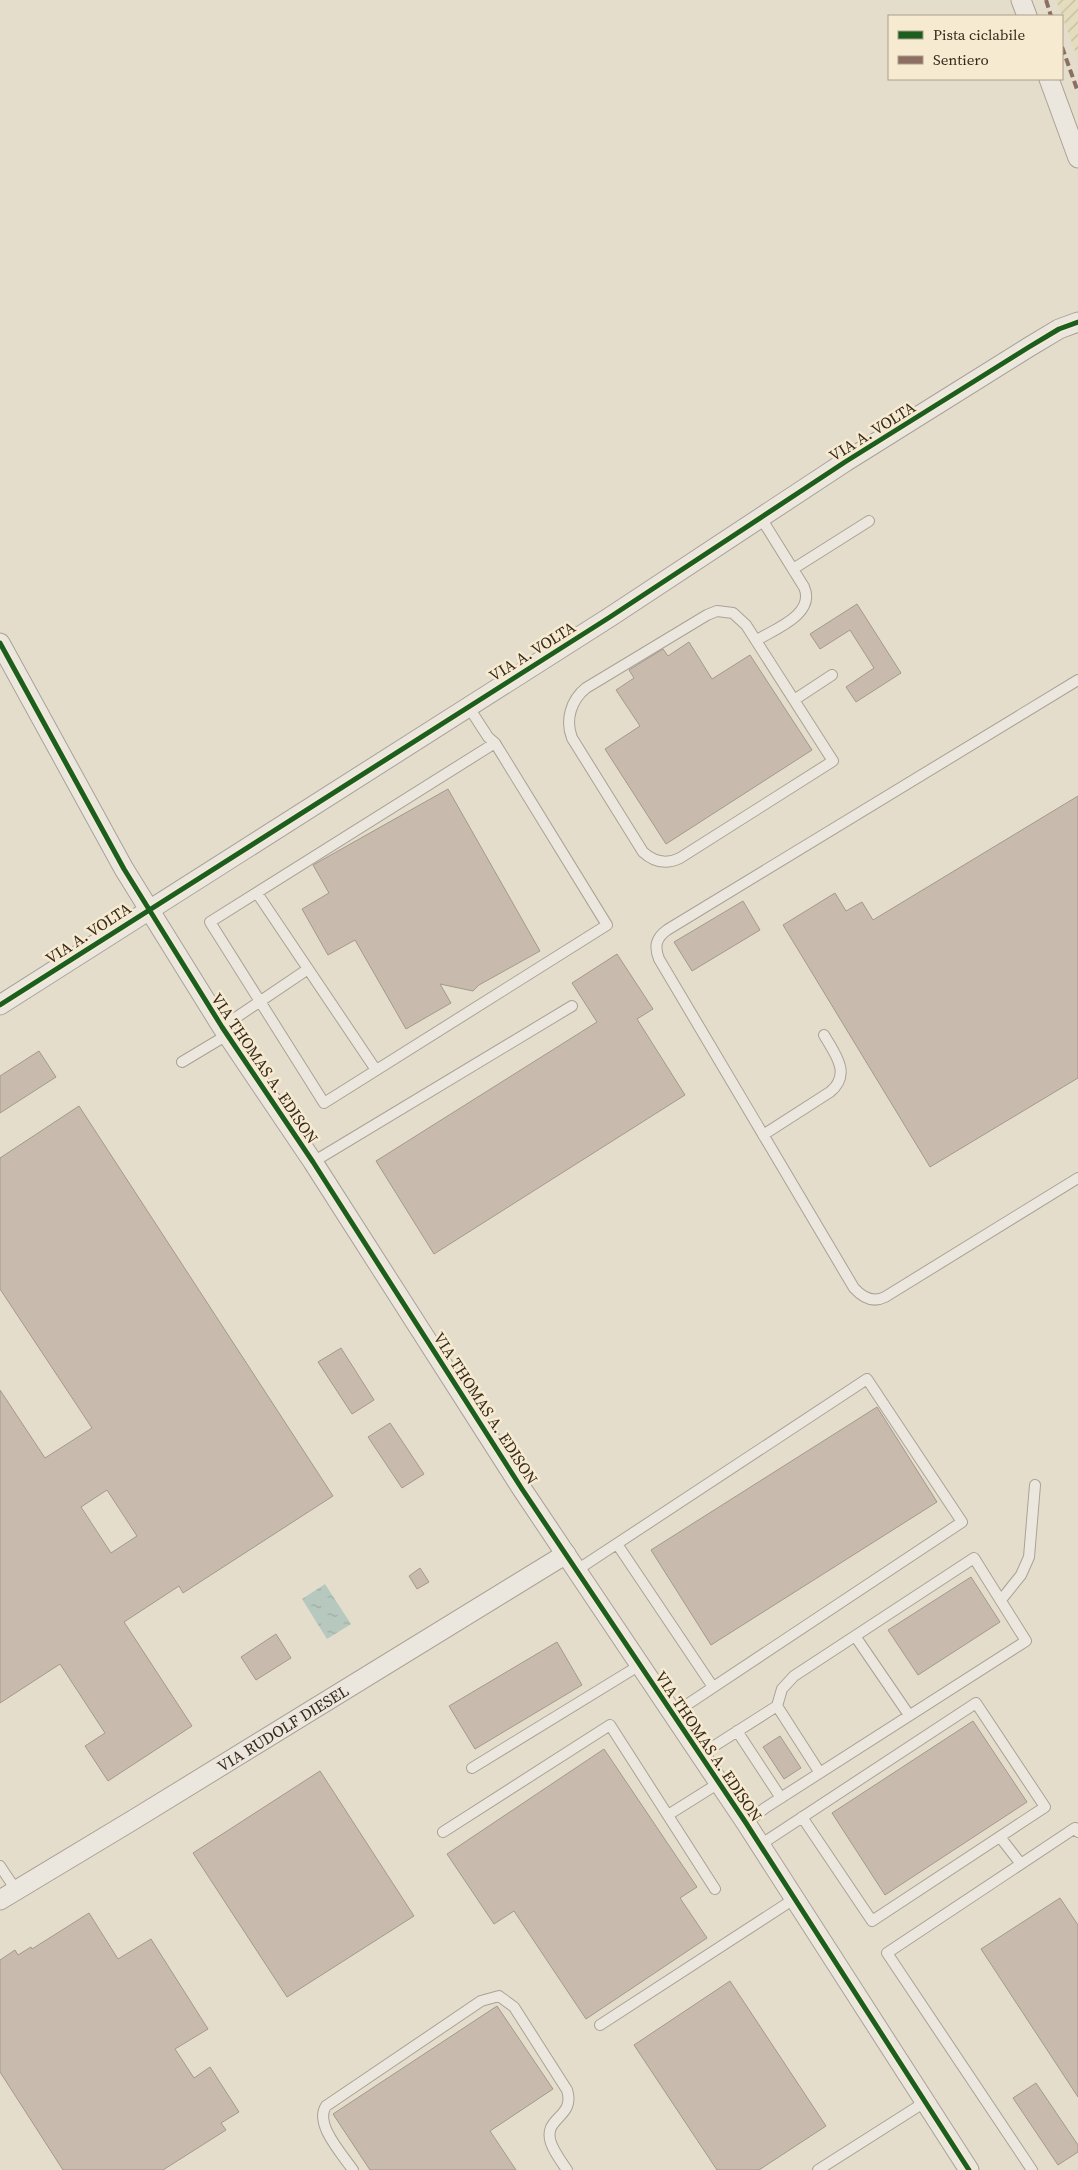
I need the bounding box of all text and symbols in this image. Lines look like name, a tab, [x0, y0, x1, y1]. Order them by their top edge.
legend	[888, 15, 1063, 80]
text: Pista ciclabile	[933, 24, 1025, 45]
text: Sentiero	[933, 49, 989, 70]
street label: VIA A. VOLTA	[825, 395, 920, 466]
street label: VIA A. VOLTA	[485, 615, 580, 686]
street label: VIA A. VOLTA	[41, 897, 135, 969]
street label: VIA THOMAS A. EDISON	[206, 988, 324, 1148]
street label: VIA THOMAS A. EDISON	[429, 1328, 544, 1488]
street label: VIA THOMAS A. EDISON	[650, 1666, 768, 1826]
street label: VIA RUDOLF DIESEL	[213, 1679, 353, 1777]

